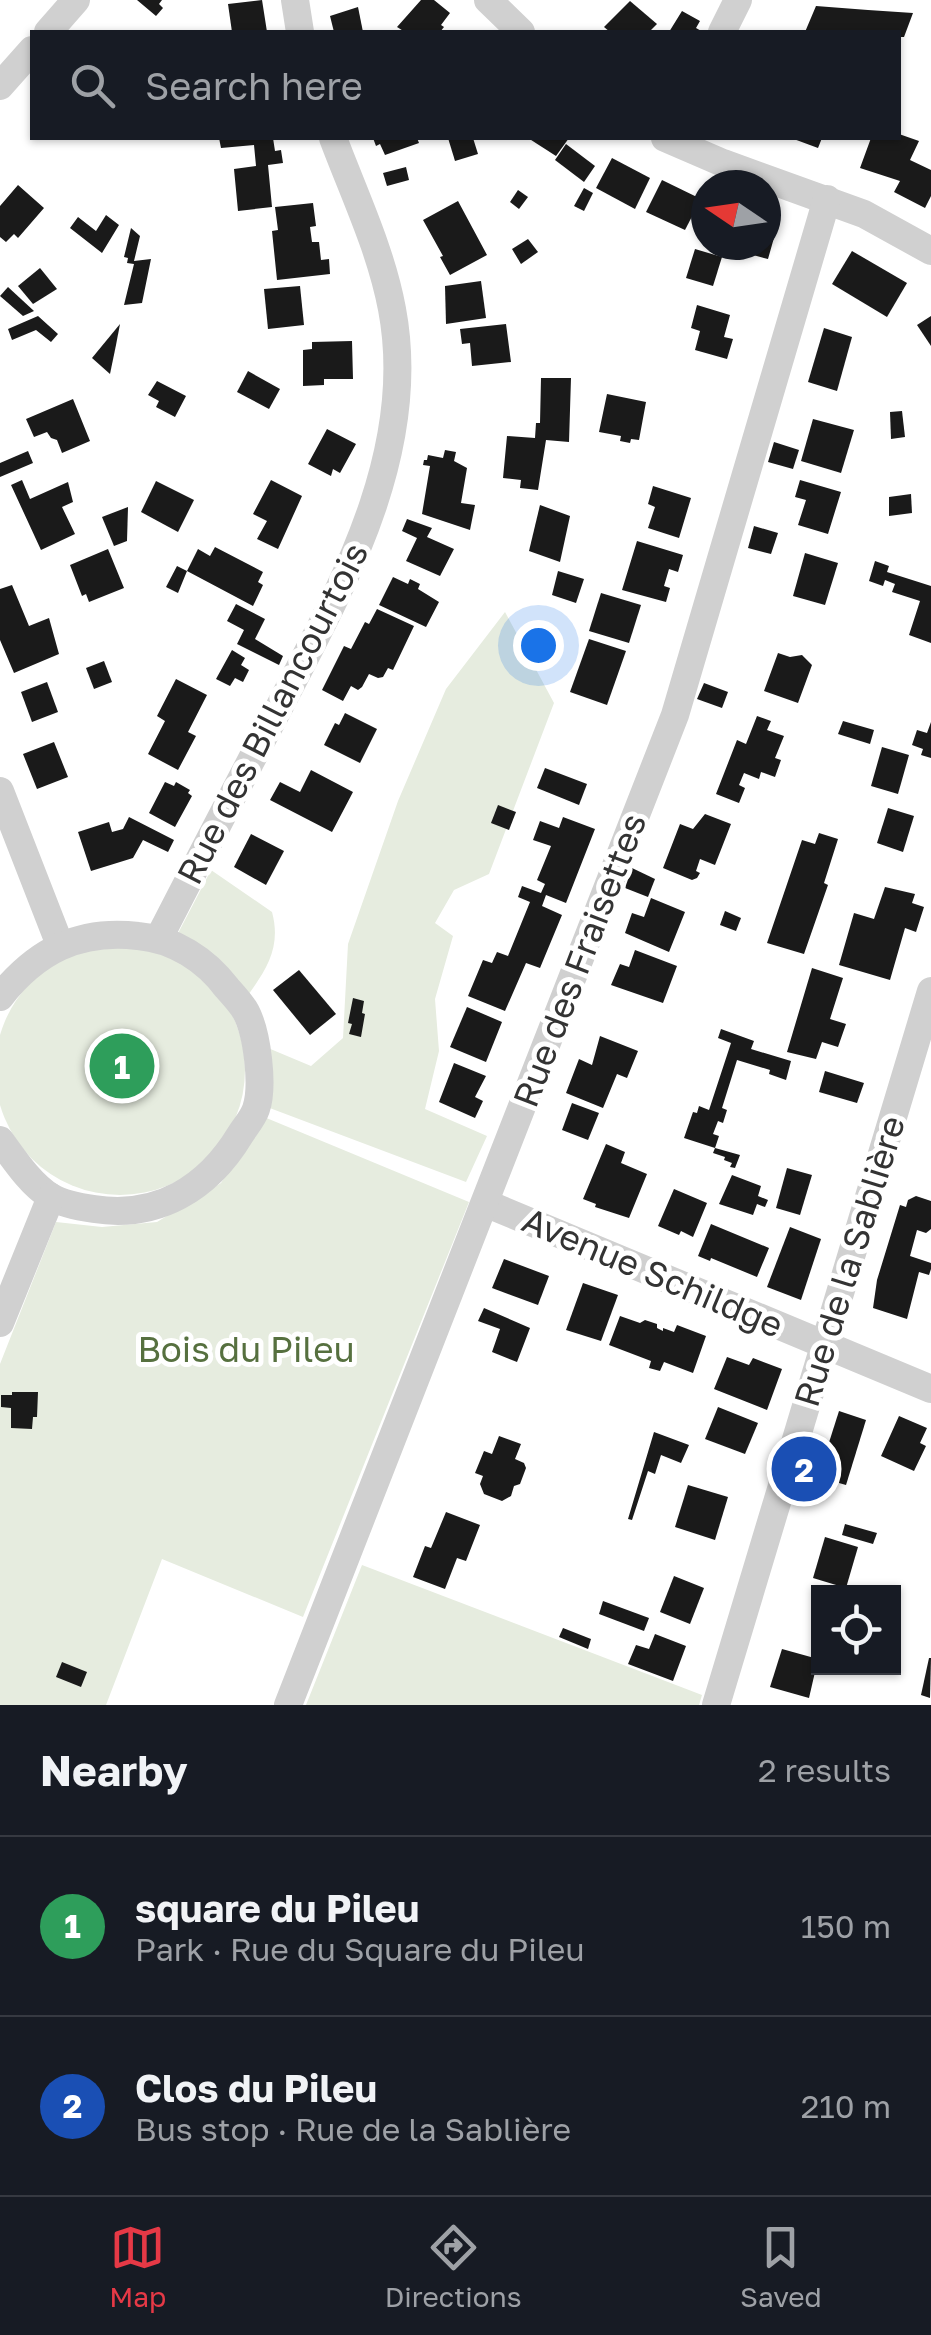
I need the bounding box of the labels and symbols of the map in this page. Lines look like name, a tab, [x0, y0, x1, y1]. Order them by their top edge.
north arrow	[691, 170, 781, 260]
street label: Rue des Billancourtois	[168, 535, 376, 891]
your location	[513, 620, 564, 671]
street label: Rue des Fraisettes	[504, 807, 654, 1113]
pin: 1	[90, 1028, 154, 1104]
street label: Rue de la Sablière	[785, 1111, 913, 1411]
street label: Avenue Schildge	[516, 1198, 790, 1346]
park label: Bois du Pileu	[137, 1328, 355, 1370]
pin: 2	[772, 1432, 836, 1506]

